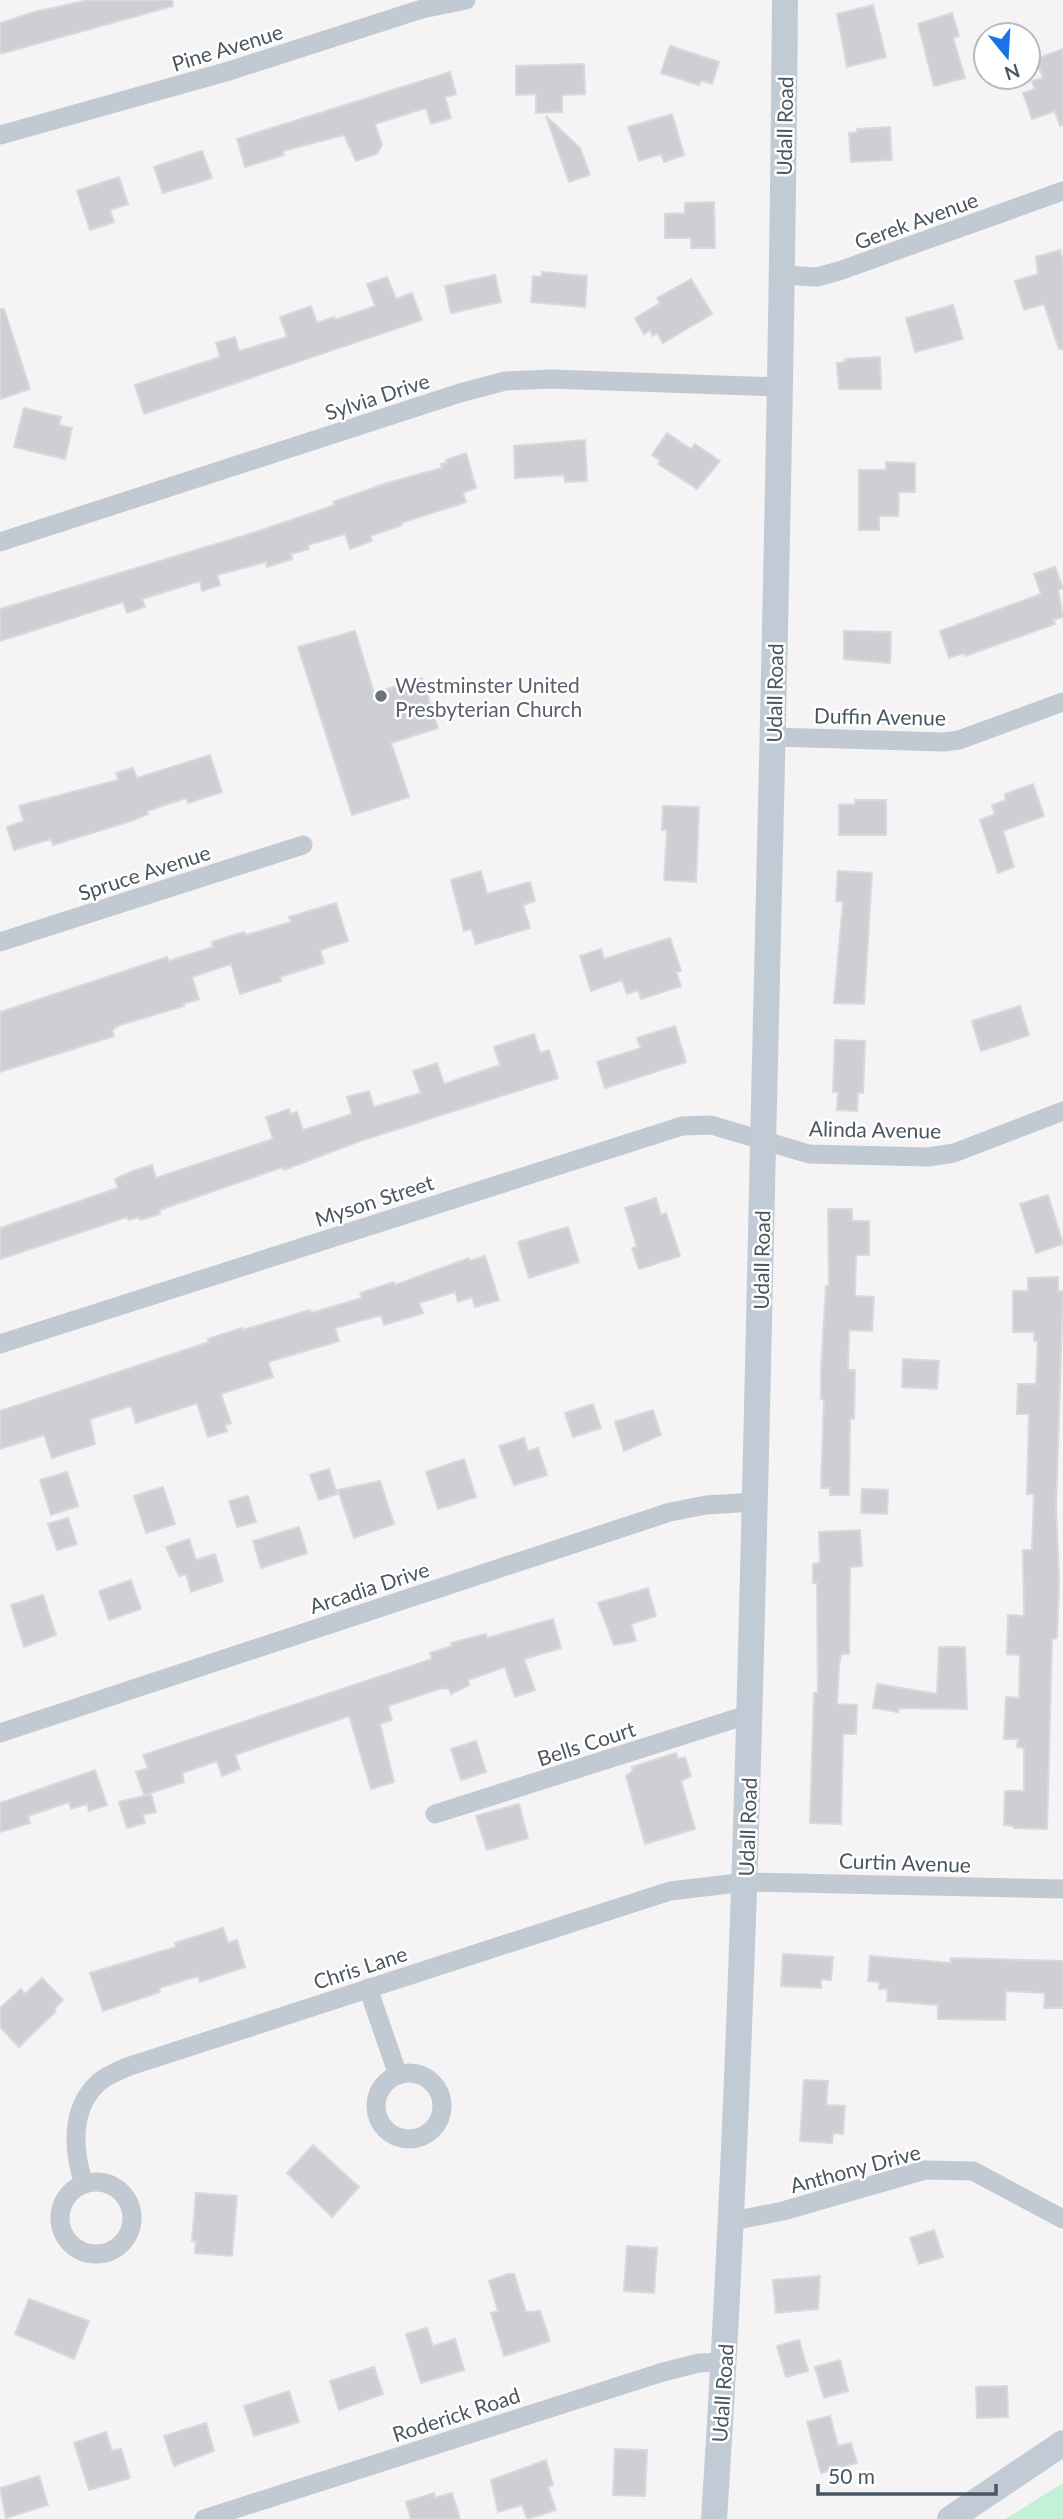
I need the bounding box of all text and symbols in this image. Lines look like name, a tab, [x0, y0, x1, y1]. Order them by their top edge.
street label: Pine Avenue	[169, 18, 285, 76]
north arrow	[972, 21, 1042, 91]
text: N	[1002, 59, 1023, 86]
street label: Udall Road	[771, 76, 797, 176]
street label: Gerek Avenue	[851, 186, 981, 254]
street label: Sylvia Drive	[322, 367, 432, 425]
street label: Udall Road	[761, 643, 787, 743]
place label: Westminster United Presbyterian Church	[395, 672, 582, 721]
marker: Westminster United Presbyterian Church	[373, 688, 389, 704]
street label: Duffin Avenue	[814, 702, 946, 730]
street label: Spruce Avenue	[75, 839, 213, 905]
street label: Alinda Avenue	[809, 1115, 941, 1143]
street label: Myson Street	[312, 1169, 437, 1231]
street label: Udall Road	[748, 1210, 774, 1310]
street label: Arcadia Drive	[306, 1556, 432, 1618]
street label: Bells Court	[534, 1715, 639, 1771]
street label: Udall Road	[733, 1777, 761, 1877]
street label: Curtin Avenue	[839, 1847, 971, 1877]
street label: Chris Lane	[310, 1940, 410, 1994]
street label: Anthony Drive	[787, 2139, 923, 2197]
street label: Udall Road	[706, 2343, 738, 2443]
street label: Roderick Road	[389, 2382, 523, 2446]
scale bar	[818, 2452, 996, 2496]
text: 50 m	[828, 2463, 875, 2488]

